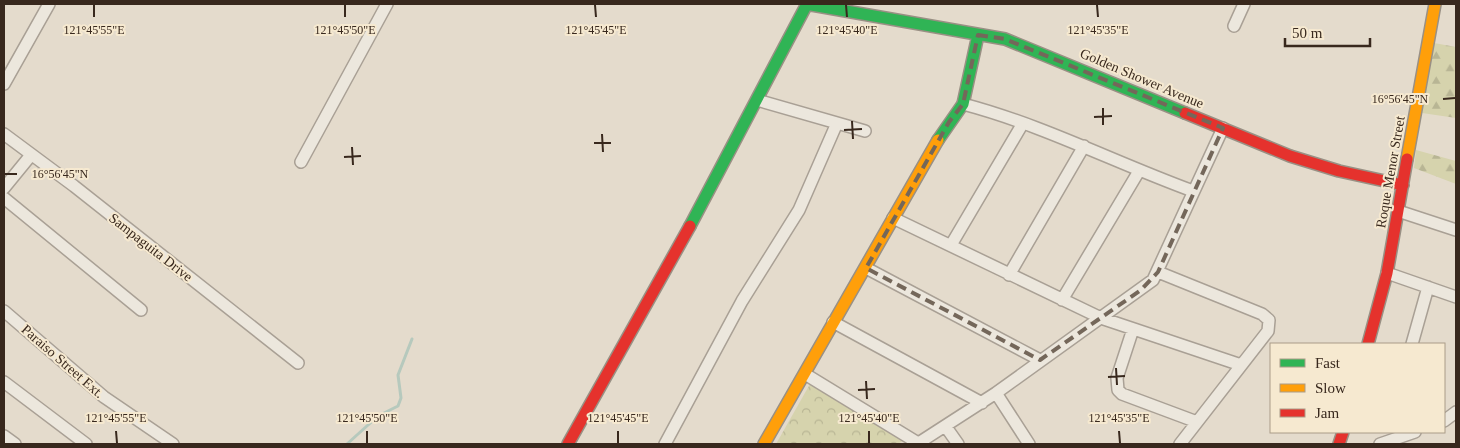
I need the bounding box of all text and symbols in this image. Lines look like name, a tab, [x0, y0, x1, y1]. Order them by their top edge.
scale bar	[1285, 15, 1370, 47]
text: 121°45'55"E	[63, 23, 125, 37]
text: 121°45'50"E	[314, 23, 376, 37]
text: 121°45'45"E	[565, 23, 627, 37]
text: 121°45'40"E	[816, 23, 878, 37]
text: 121°45'35"E	[1067, 23, 1129, 37]
text: 50 m	[1292, 25, 1323, 41]
street label: Golden Shower Avenue	[1078, 46, 1206, 111]
text: 16°56'45"N	[1372, 92, 1429, 106]
street label: Roque Menor Street	[1373, 115, 1408, 229]
text: 16°56'45"N	[32, 167, 89, 181]
street label: Sampaguita Drive	[106, 210, 195, 285]
street label: Paraiso Street Ext.	[19, 322, 107, 401]
legend	[1270, 343, 1445, 433]
text: Fast	[1315, 355, 1341, 371]
text: Slow	[1315, 380, 1346, 396]
text: Jam	[1315, 405, 1339, 421]
text: 121°45'55"E	[85, 411, 147, 425]
text: 121°45'50"E	[336, 411, 398, 425]
text: 121°45'45"E	[587, 411, 649, 425]
text: 121°45'40"E	[838, 411, 900, 425]
text: 121°45'35"E	[1088, 411, 1150, 425]

